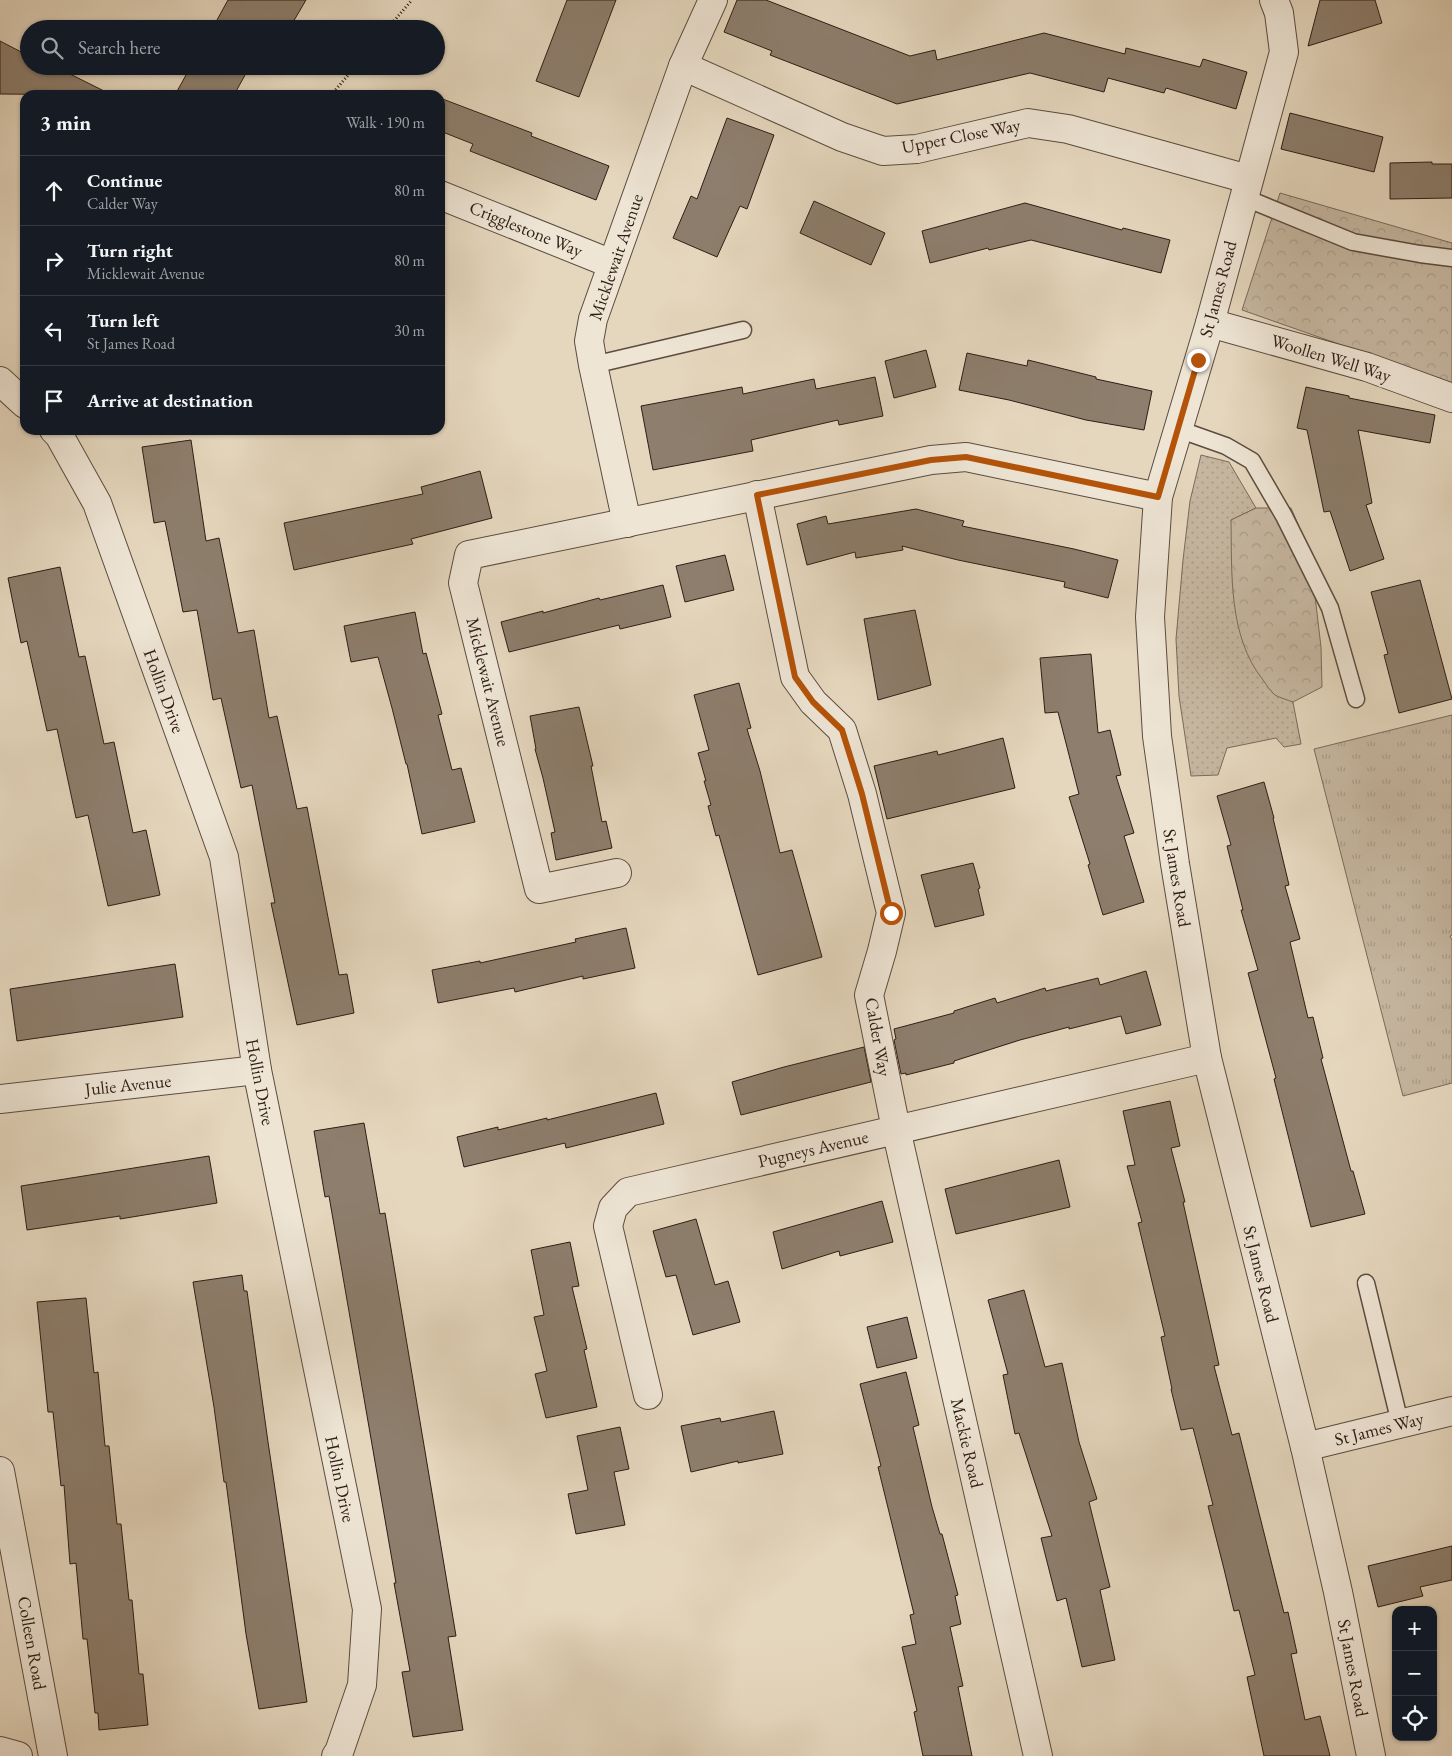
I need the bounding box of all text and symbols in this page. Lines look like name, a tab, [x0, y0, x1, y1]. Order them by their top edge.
search box	[20, 20, 445, 75]
icon: search	[38, 34, 66, 62]
text: Search here	[78, 35, 160, 60]
text: 3 min	[40, 109, 91, 136]
text: Walk · 190 m	[346, 112, 425, 133]
street label: Upper Close Way	[900, 113, 1022, 158]
text: Continue	[87, 168, 162, 193]
icon: ahead	[40, 177, 68, 205]
text: 80 m	[394, 180, 425, 201]
street label: Micklewait Avenue	[583, 191, 648, 323]
text: Calder Way	[87, 193, 158, 214]
street label: Crigglestone Way	[466, 195, 586, 262]
street label: St James Road	[1194, 237, 1242, 340]
text: Turn right	[87, 238, 173, 263]
icon: right	[40, 247, 68, 275]
text: 80 m	[394, 250, 425, 271]
text: Micklewait Avenue	[87, 263, 205, 284]
text: Turn left	[87, 308, 159, 333]
icon: left	[40, 317, 68, 345]
text: 30 m	[394, 320, 425, 341]
street label: Woollen Well Way	[1268, 328, 1394, 387]
text: St James Road	[87, 333, 175, 354]
route end	[1187, 349, 1210, 372]
icon: arrive	[40, 387, 68, 415]
text: Arrive at destination	[87, 388, 253, 413]
street label: Micklewait Avenue	[461, 615, 516, 749]
street label: Hollin Drive	[139, 646, 190, 736]
street label: St James Road	[1158, 827, 1197, 930]
route start	[880, 902, 903, 925]
street label: Calder Way	[860, 996, 897, 1078]
street label: Hollin Drive	[241, 1037, 280, 1127]
street label: Julie Avenue	[82, 1069, 172, 1101]
street label: Pugneys Avenue	[755, 1125, 870, 1172]
street label: St James Road	[1238, 1223, 1285, 1326]
street label: Mackie Road	[946, 1396, 989, 1491]
street label: St James Way	[1332, 1406, 1426, 1451]
street label: Hollin Drive	[320, 1434, 361, 1524]
street label: Colleen Road	[13, 1594, 52, 1692]
map controls	[1392, 1606, 1437, 1741]
button: +	[1392, 1606, 1437, 1651]
street label: St James Road	[1333, 1617, 1374, 1720]
button: −	[1392, 1651, 1437, 1696]
button: locate	[1392, 1696, 1437, 1741]

